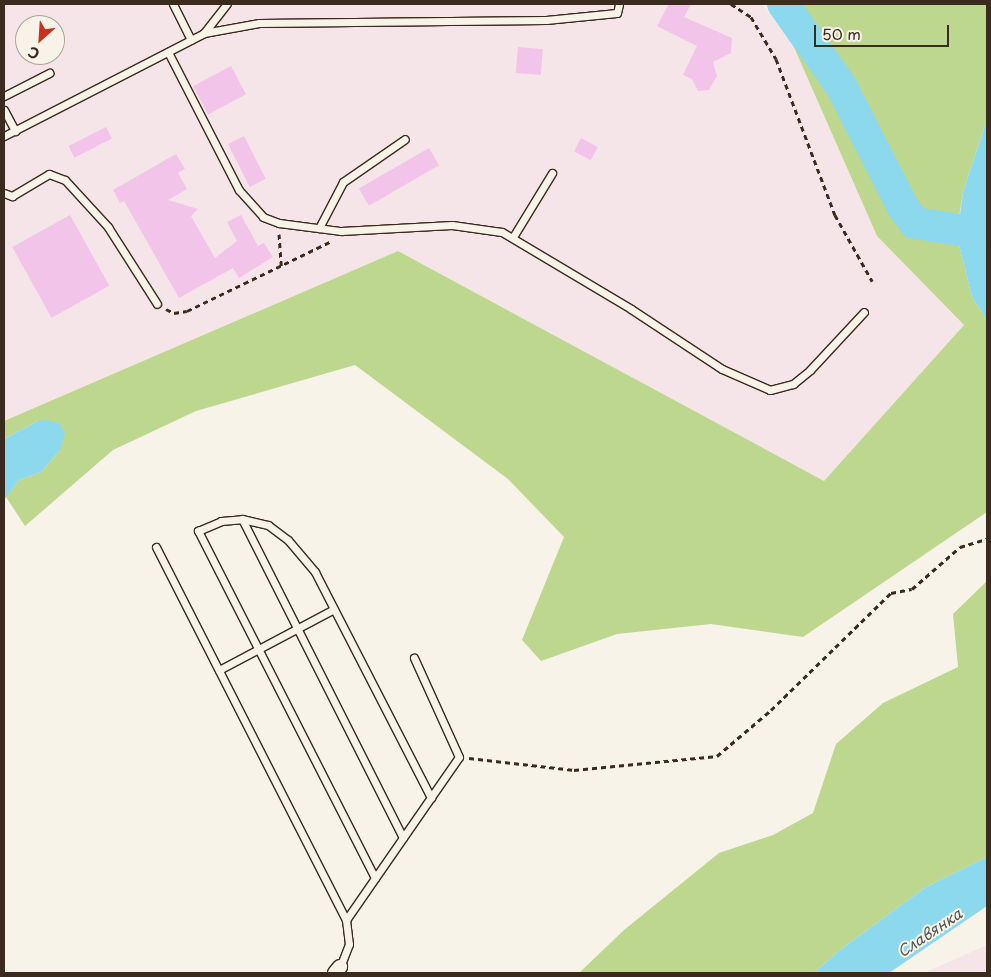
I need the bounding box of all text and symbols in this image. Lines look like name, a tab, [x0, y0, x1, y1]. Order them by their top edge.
north arrow	[15, 15, 65, 65]
scale bar	[816, 15, 951, 47]
text: 50 m	[822, 22, 861, 45]
text: С	[24, 41, 43, 65]
water label: Славянка	[893, 904, 965, 960]

